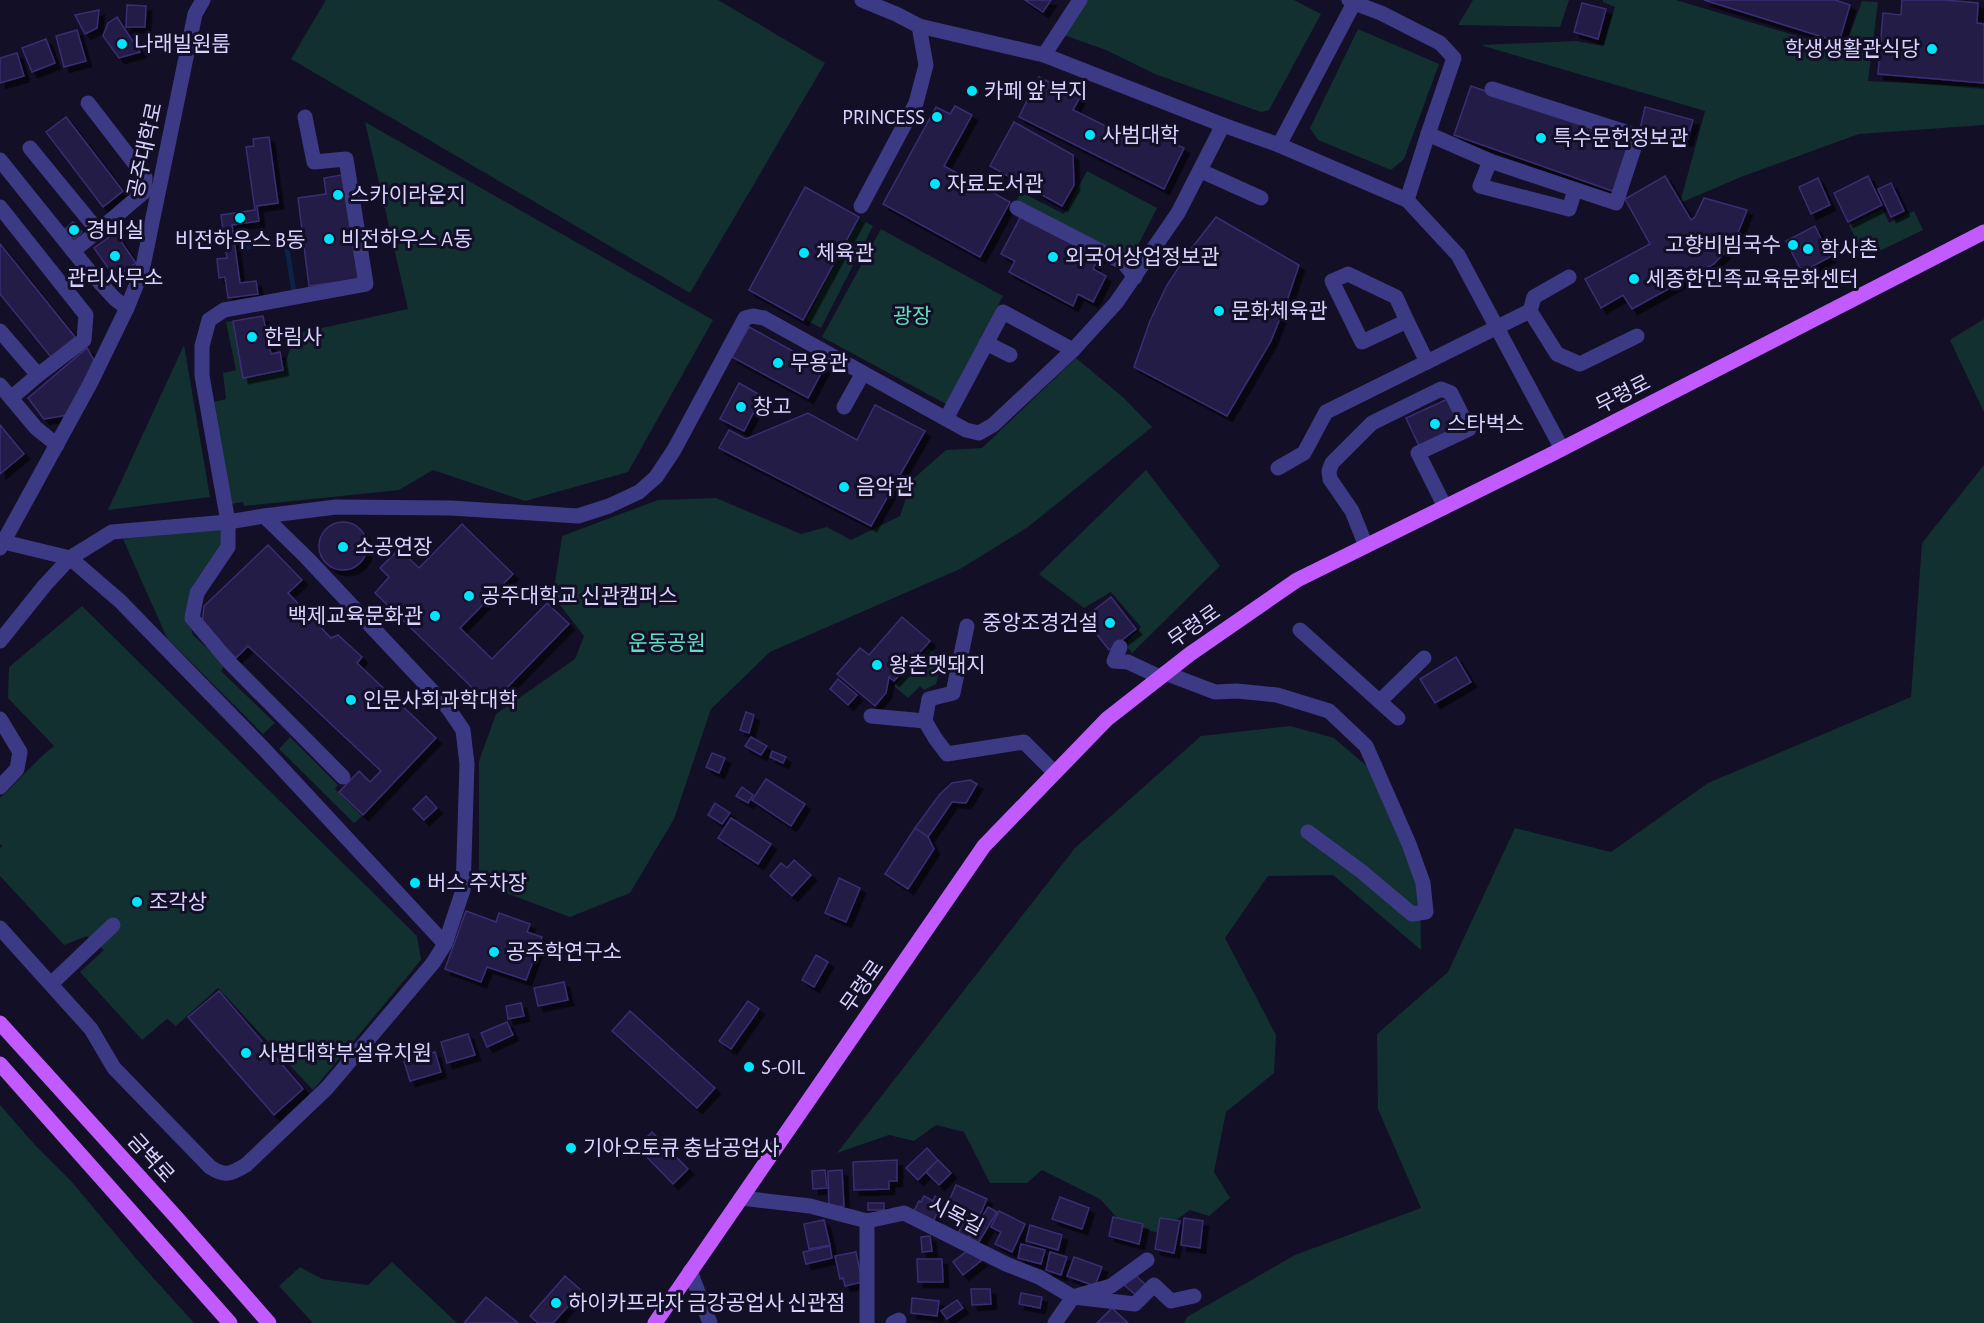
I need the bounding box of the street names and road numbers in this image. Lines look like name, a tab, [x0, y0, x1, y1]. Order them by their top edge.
street label: 공주대학로	[124, 100, 166, 200]
street label: 무령로	[1592, 371, 1654, 417]
street label: 무령로	[1164, 600, 1224, 652]
street label: 무령로	[836, 956, 888, 1016]
street label: 금벽로	[123, 1129, 179, 1187]
street label: 시목길	[925, 1193, 987, 1239]

